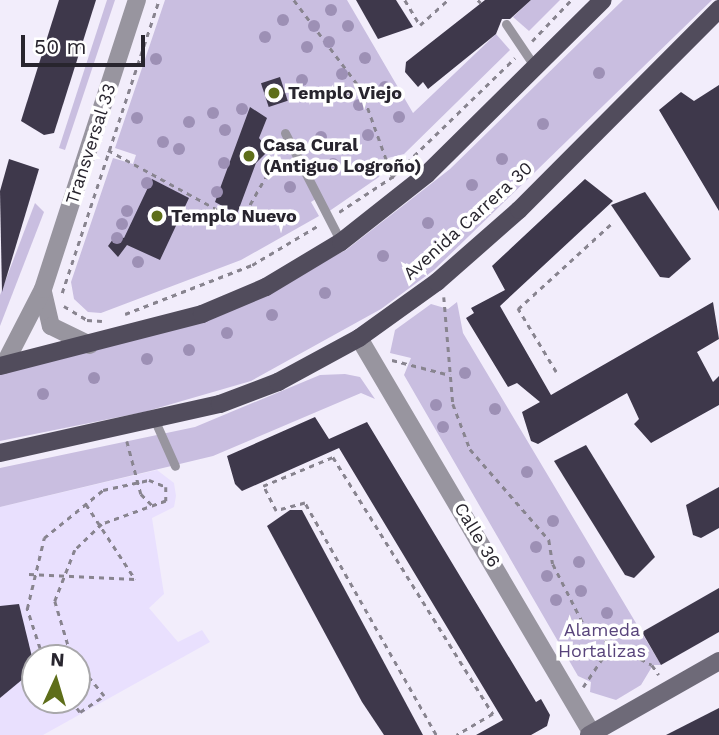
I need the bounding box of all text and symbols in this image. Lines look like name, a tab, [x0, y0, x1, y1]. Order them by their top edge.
scale bar	[24, 21, 149, 65]
text: 50 m	[34, 34, 86, 59]
street label: Transversal 33	[61, 81, 121, 207]
place label: Templo Viejo	[288, 82, 402, 104]
marker: Templo Viejo	[266, 85, 282, 101]
place label: Casa Cural (Antiguo Logroño)	[263, 135, 421, 178]
marker: Casa Cural (Antiguo Logroño)	[241, 148, 257, 164]
street label: Avenida Carrera 30	[399, 157, 537, 285]
place label: Templo Nuevo	[171, 205, 297, 227]
marker: Templo Nuevo	[149, 208, 165, 224]
street label: Calle 36	[449, 499, 505, 571]
park label: Alameda Hortalizas	[558, 620, 646, 662]
north arrow	[21, 644, 91, 714]
text: N	[50, 648, 65, 672]

